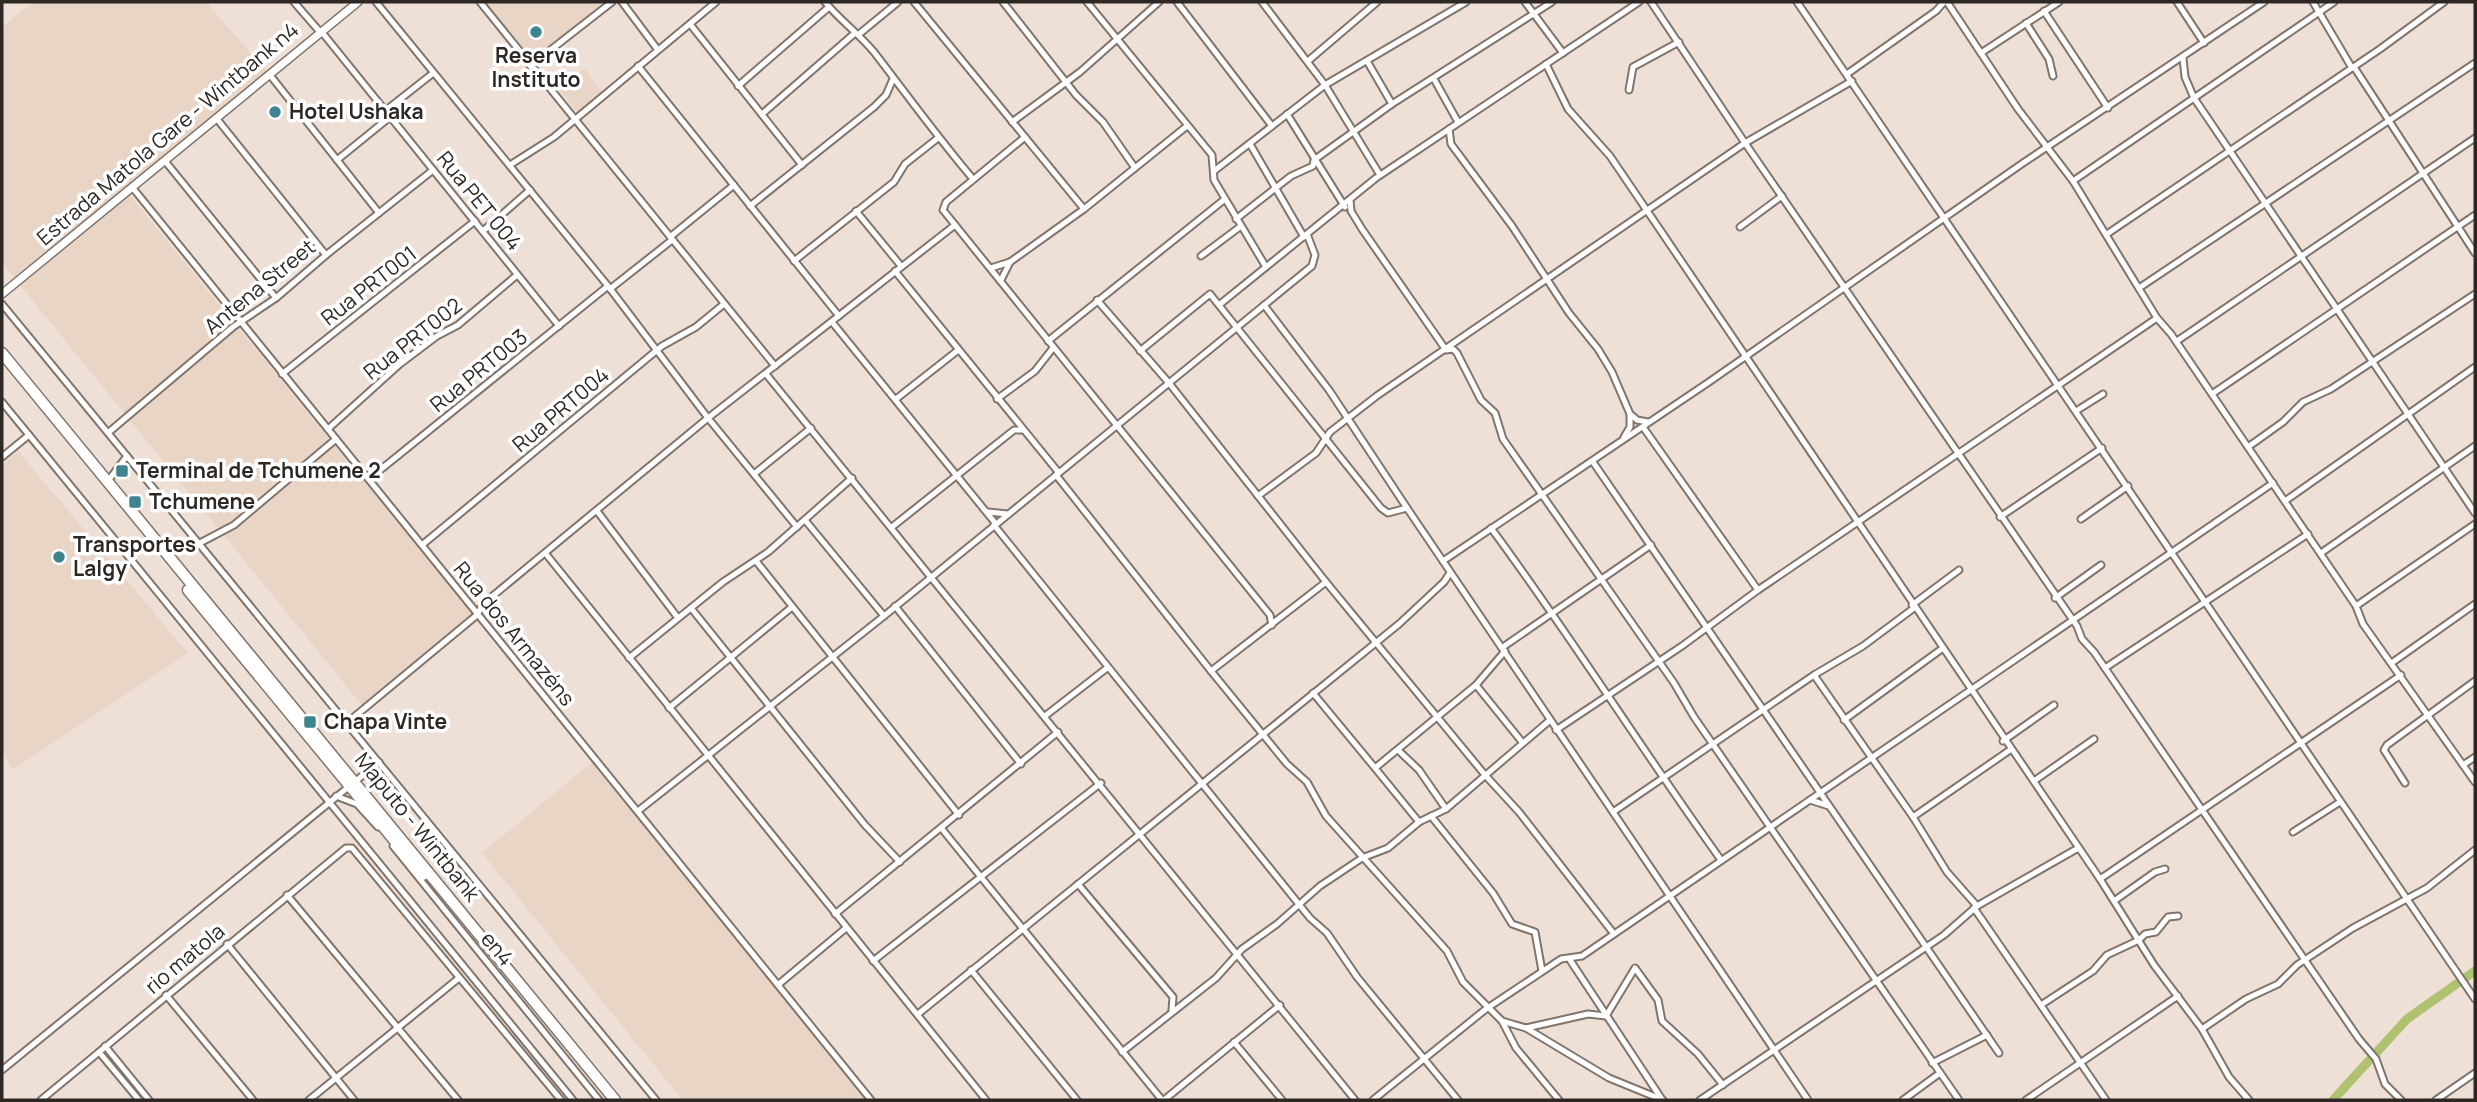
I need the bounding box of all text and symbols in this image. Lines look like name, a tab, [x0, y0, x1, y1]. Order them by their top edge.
street label: Estrada Matola Gare - Wintbank n4	[31, 15, 304, 251]
marker: Reserva Instituto	[528, 24, 544, 40]
place label: Reserva Instituto	[491, 41, 581, 93]
place label: Hotel Ushaka	[289, 97, 424, 125]
marker: Hotel Ushaka	[267, 104, 283, 120]
street label: Rua PET 004	[431, 145, 529, 256]
street label: Antena Street	[198, 233, 321, 340]
street label: Rua PRT001	[315, 239, 422, 331]
street label: Rua PRT002	[357, 291, 467, 385]
street label: Rua PRT003	[424, 322, 533, 418]
street label: Rua PRT004	[506, 361, 615, 458]
place label: Terminal de Tchumene 2	[136, 456, 381, 484]
marker: Terminal de Tchumene 2	[114, 463, 130, 479]
place label: Tchumene	[149, 487, 255, 515]
marker: Tchumene	[127, 494, 143, 510]
place label: Transportes Lalgy	[73, 530, 196, 582]
marker: Transportes Lalgy	[51, 549, 67, 565]
street label: Rua dos Armazéns	[448, 555, 582, 711]
place label: Chapa Vinte	[324, 707, 447, 735]
marker: Chapa Vinte	[302, 714, 318, 730]
street label: Maputo - Wintbank	[349, 746, 487, 907]
street label: rio matola	[139, 917, 230, 1000]
street label: en4	[475, 925, 520, 971]

